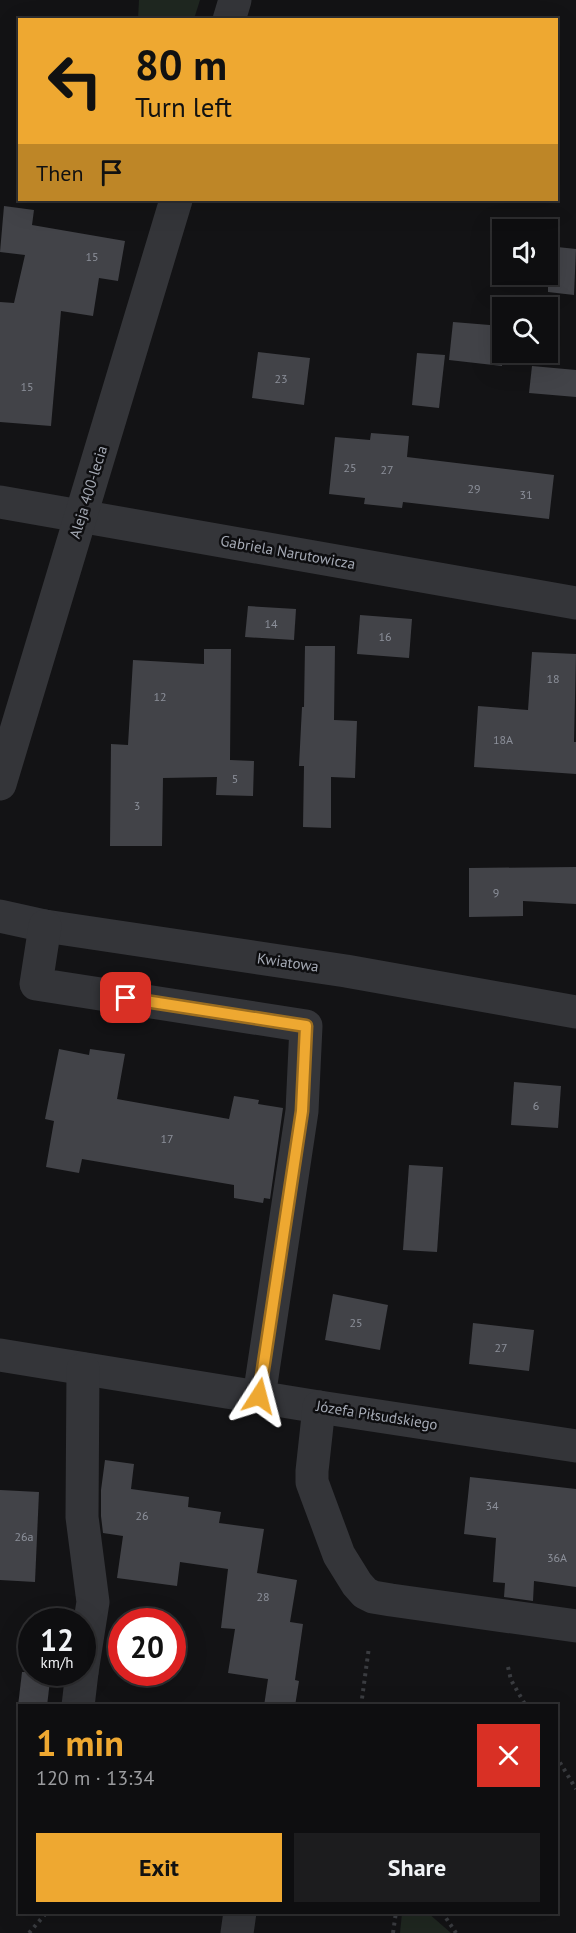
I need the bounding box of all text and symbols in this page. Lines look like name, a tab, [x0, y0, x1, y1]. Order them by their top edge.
text: 80 m	[135, 37, 227, 92]
icon: left	[36, 42, 114, 120]
text: Turn left	[135, 90, 232, 124]
icon: arrive	[95, 156, 128, 189]
text: Then	[36, 159, 83, 187]
map controls	[492, 219, 558, 363]
button: sound	[492, 219, 558, 285]
house number: 15	[85, 249, 99, 264]
button: search	[492, 297, 558, 363]
house number: 23	[274, 371, 288, 386]
house number: 15	[20, 379, 34, 394]
street label: Aleja 400-lecia	[65, 443, 111, 541]
house number: 25	[343, 460, 357, 475]
house number: 27	[380, 462, 394, 477]
house number: 29	[467, 481, 481, 496]
house number: 31	[519, 487, 533, 502]
street label: Gabriela Narutowicza	[219, 531, 357, 573]
house number: 14	[264, 616, 278, 631]
house number: 16	[378, 629, 392, 644]
house number: 18	[546, 671, 560, 686]
house number: 12	[153, 689, 167, 704]
house number: 18A	[493, 732, 513, 747]
house number: 5	[232, 771, 238, 786]
house number: 3	[134, 798, 140, 813]
house number: 9	[493, 885, 499, 900]
street label: Kwiatowa	[256, 948, 320, 976]
pin	[100, 972, 151, 1023]
icon: arrive	[109, 981, 142, 1014]
house number: 6	[533, 1098, 539, 1113]
house number: 17	[160, 1131, 174, 1146]
house number: 25	[349, 1315, 363, 1330]
house number: 27	[494, 1340, 508, 1355]
position arrow	[227, 1364, 291, 1428]
street label: Józefa Piłsudskiego	[314, 1396, 439, 1434]
house number: 34	[485, 1498, 499, 1513]
house number: 26	[135, 1508, 149, 1523]
house number: 26a	[14, 1529, 34, 1544]
house number: 36A	[547, 1550, 567, 1565]
house number: 28	[256, 1589, 270, 1604]
speed limit sign: 20	[108, 1608, 186, 1686]
text: 12	[40, 1620, 74, 1659]
text: km/h	[41, 1653, 73, 1672]
text: 1 min	[36, 1719, 124, 1766]
button: close	[477, 1724, 540, 1787]
text: 120 m · 13:34	[36, 1765, 154, 1791]
button: Exit	[36, 1833, 282, 1902]
button: Share	[294, 1833, 540, 1902]

